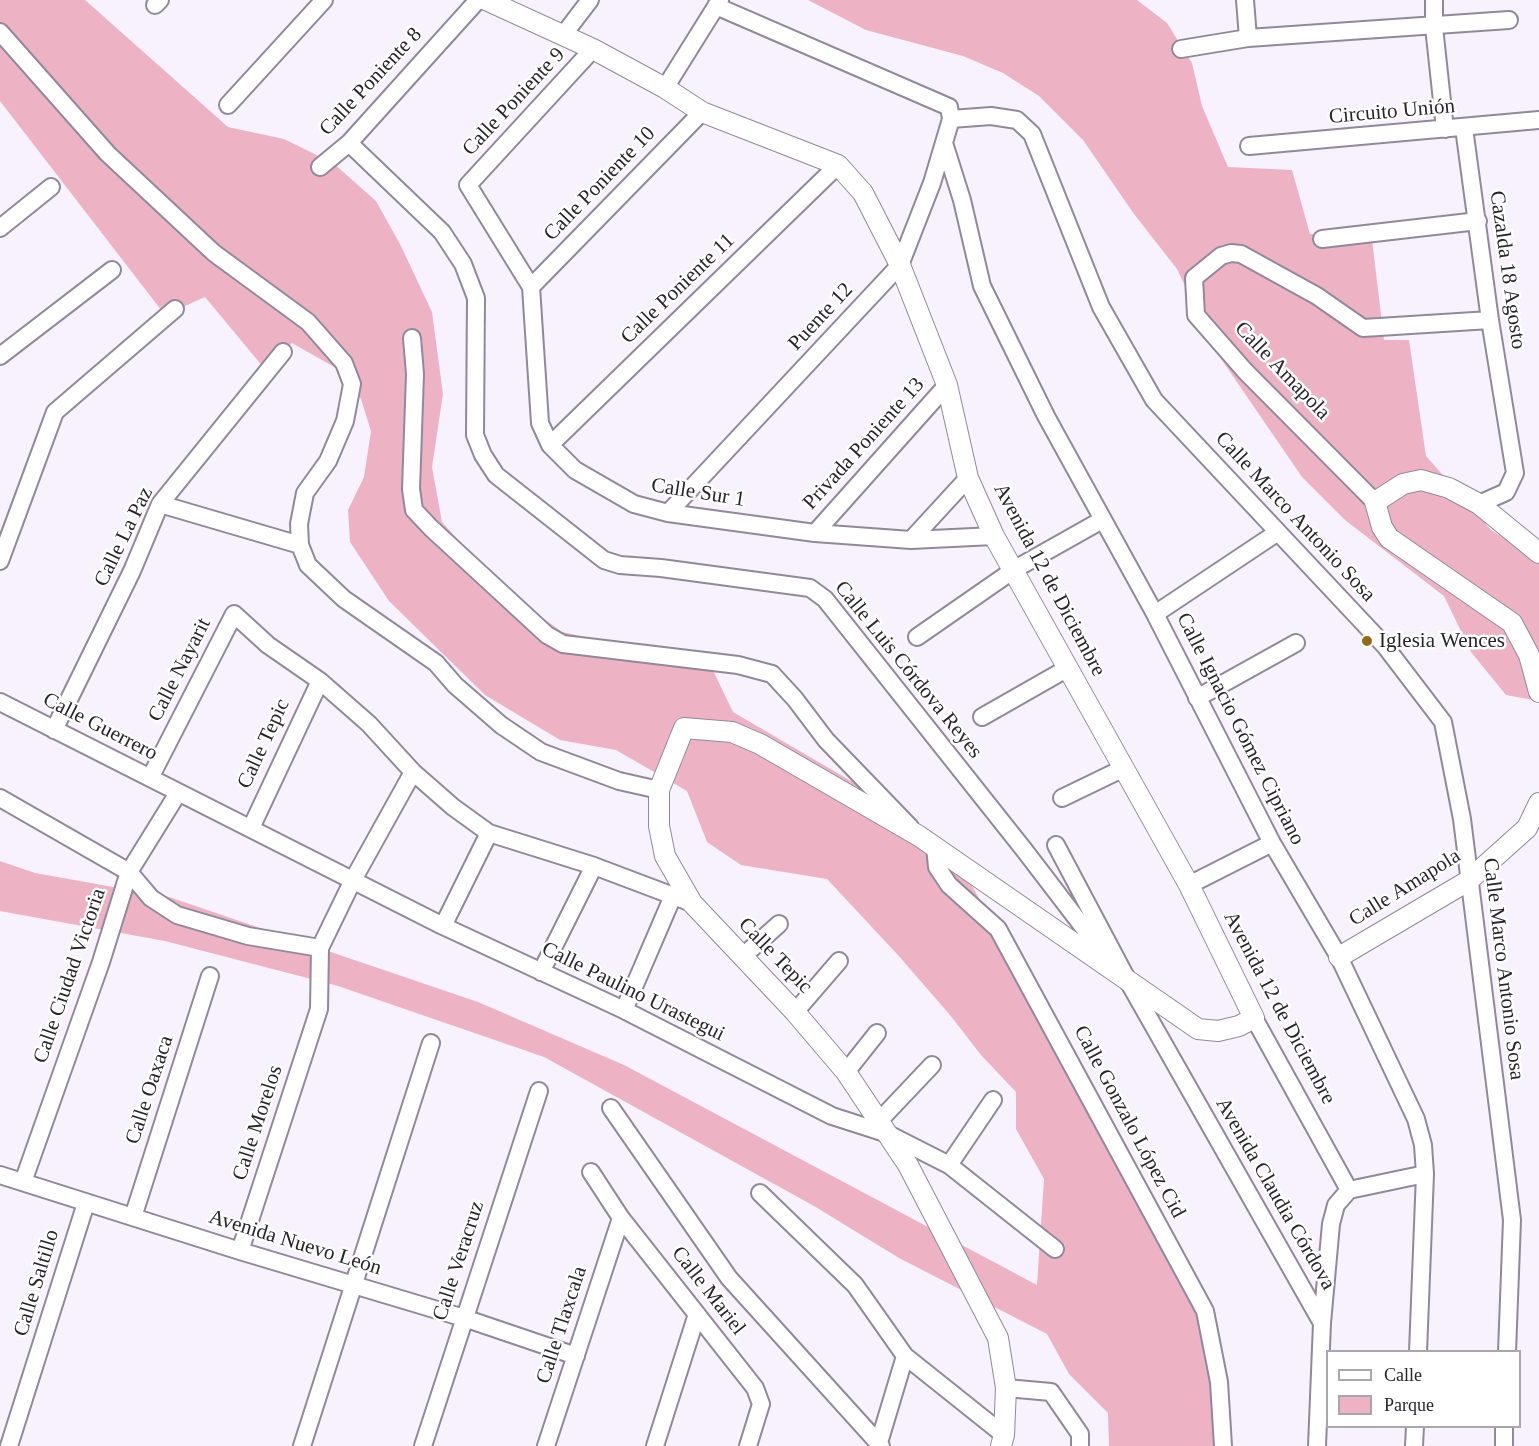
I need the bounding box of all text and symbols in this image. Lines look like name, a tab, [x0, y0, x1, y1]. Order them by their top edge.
street label: Calle Poniente 8	[314, 23, 428, 141]
street label: Calle Poniente 9	[457, 43, 571, 161]
street label: Circuito Unión	[1328, 94, 1456, 130]
street label: Calle Poniente 10	[539, 122, 661, 246]
street label: Cazalda 18 Agosto	[1483, 189, 1531, 351]
street label: Calle Poniente 11	[616, 228, 740, 350]
street label: Puente 12	[783, 278, 859, 356]
street label: Calle Amapola	[1229, 317, 1335, 425]
street label: Privada Poniente 13	[798, 373, 930, 515]
street label: Calle Marco Antonio Sosa	[1210, 427, 1380, 607]
street label: Calle Sur 1	[649, 473, 747, 513]
street label: Avenida 12 de Diciembre	[987, 479, 1111, 681]
street label: Calle La Paz	[89, 483, 159, 591]
street label: Calle Luis Córdova Reyes	[829, 576, 987, 764]
street label: Calle Ignacio Gómez Cipriano	[1170, 609, 1310, 849]
street label: Calle Nayarit	[143, 614, 217, 726]
place label: Iglesia Wences	[1379, 628, 1505, 654]
marker: Iglesia Wences	[1360, 634, 1374, 648]
street label: Calle Guerrero	[38, 687, 162, 767]
street label: Calle Tepic	[232, 695, 296, 793]
street label: Calle Amapola	[1345, 844, 1465, 932]
street label: Calle Marco Antonio Sosa	[1477, 857, 1529, 1081]
street label: Calle Ciudad Victoria	[28, 885, 112, 1067]
street label: Avenida 12 de Diciembre	[1217, 907, 1341, 1109]
street label: Calle Tepic	[733, 913, 817, 999]
street label: Calle Paulino Urastegui	[537, 937, 729, 1047]
street label: Calle Gonzalo López Cid	[1068, 1022, 1190, 1222]
street label: Calle Oaxaca	[121, 1033, 179, 1147]
street label: Calle Morelos	[228, 1062, 288, 1184]
street label: Avenida Claudia Córdova	[1210, 1093, 1340, 1295]
street label: Calle Veracruz	[428, 1198, 490, 1324]
street label: Avenida Nuevo León	[206, 1205, 384, 1281]
street label: Calle Saltillo	[9, 1227, 65, 1339]
street label: Calle Mariel	[666, 1242, 750, 1340]
street label: Calle Tlaxcala	[531, 1263, 593, 1387]
legend	[1326, 1350, 1521, 1428]
text: Calle	[1384, 1365, 1422, 1385]
text: Parque	[1384, 1395, 1434, 1415]

